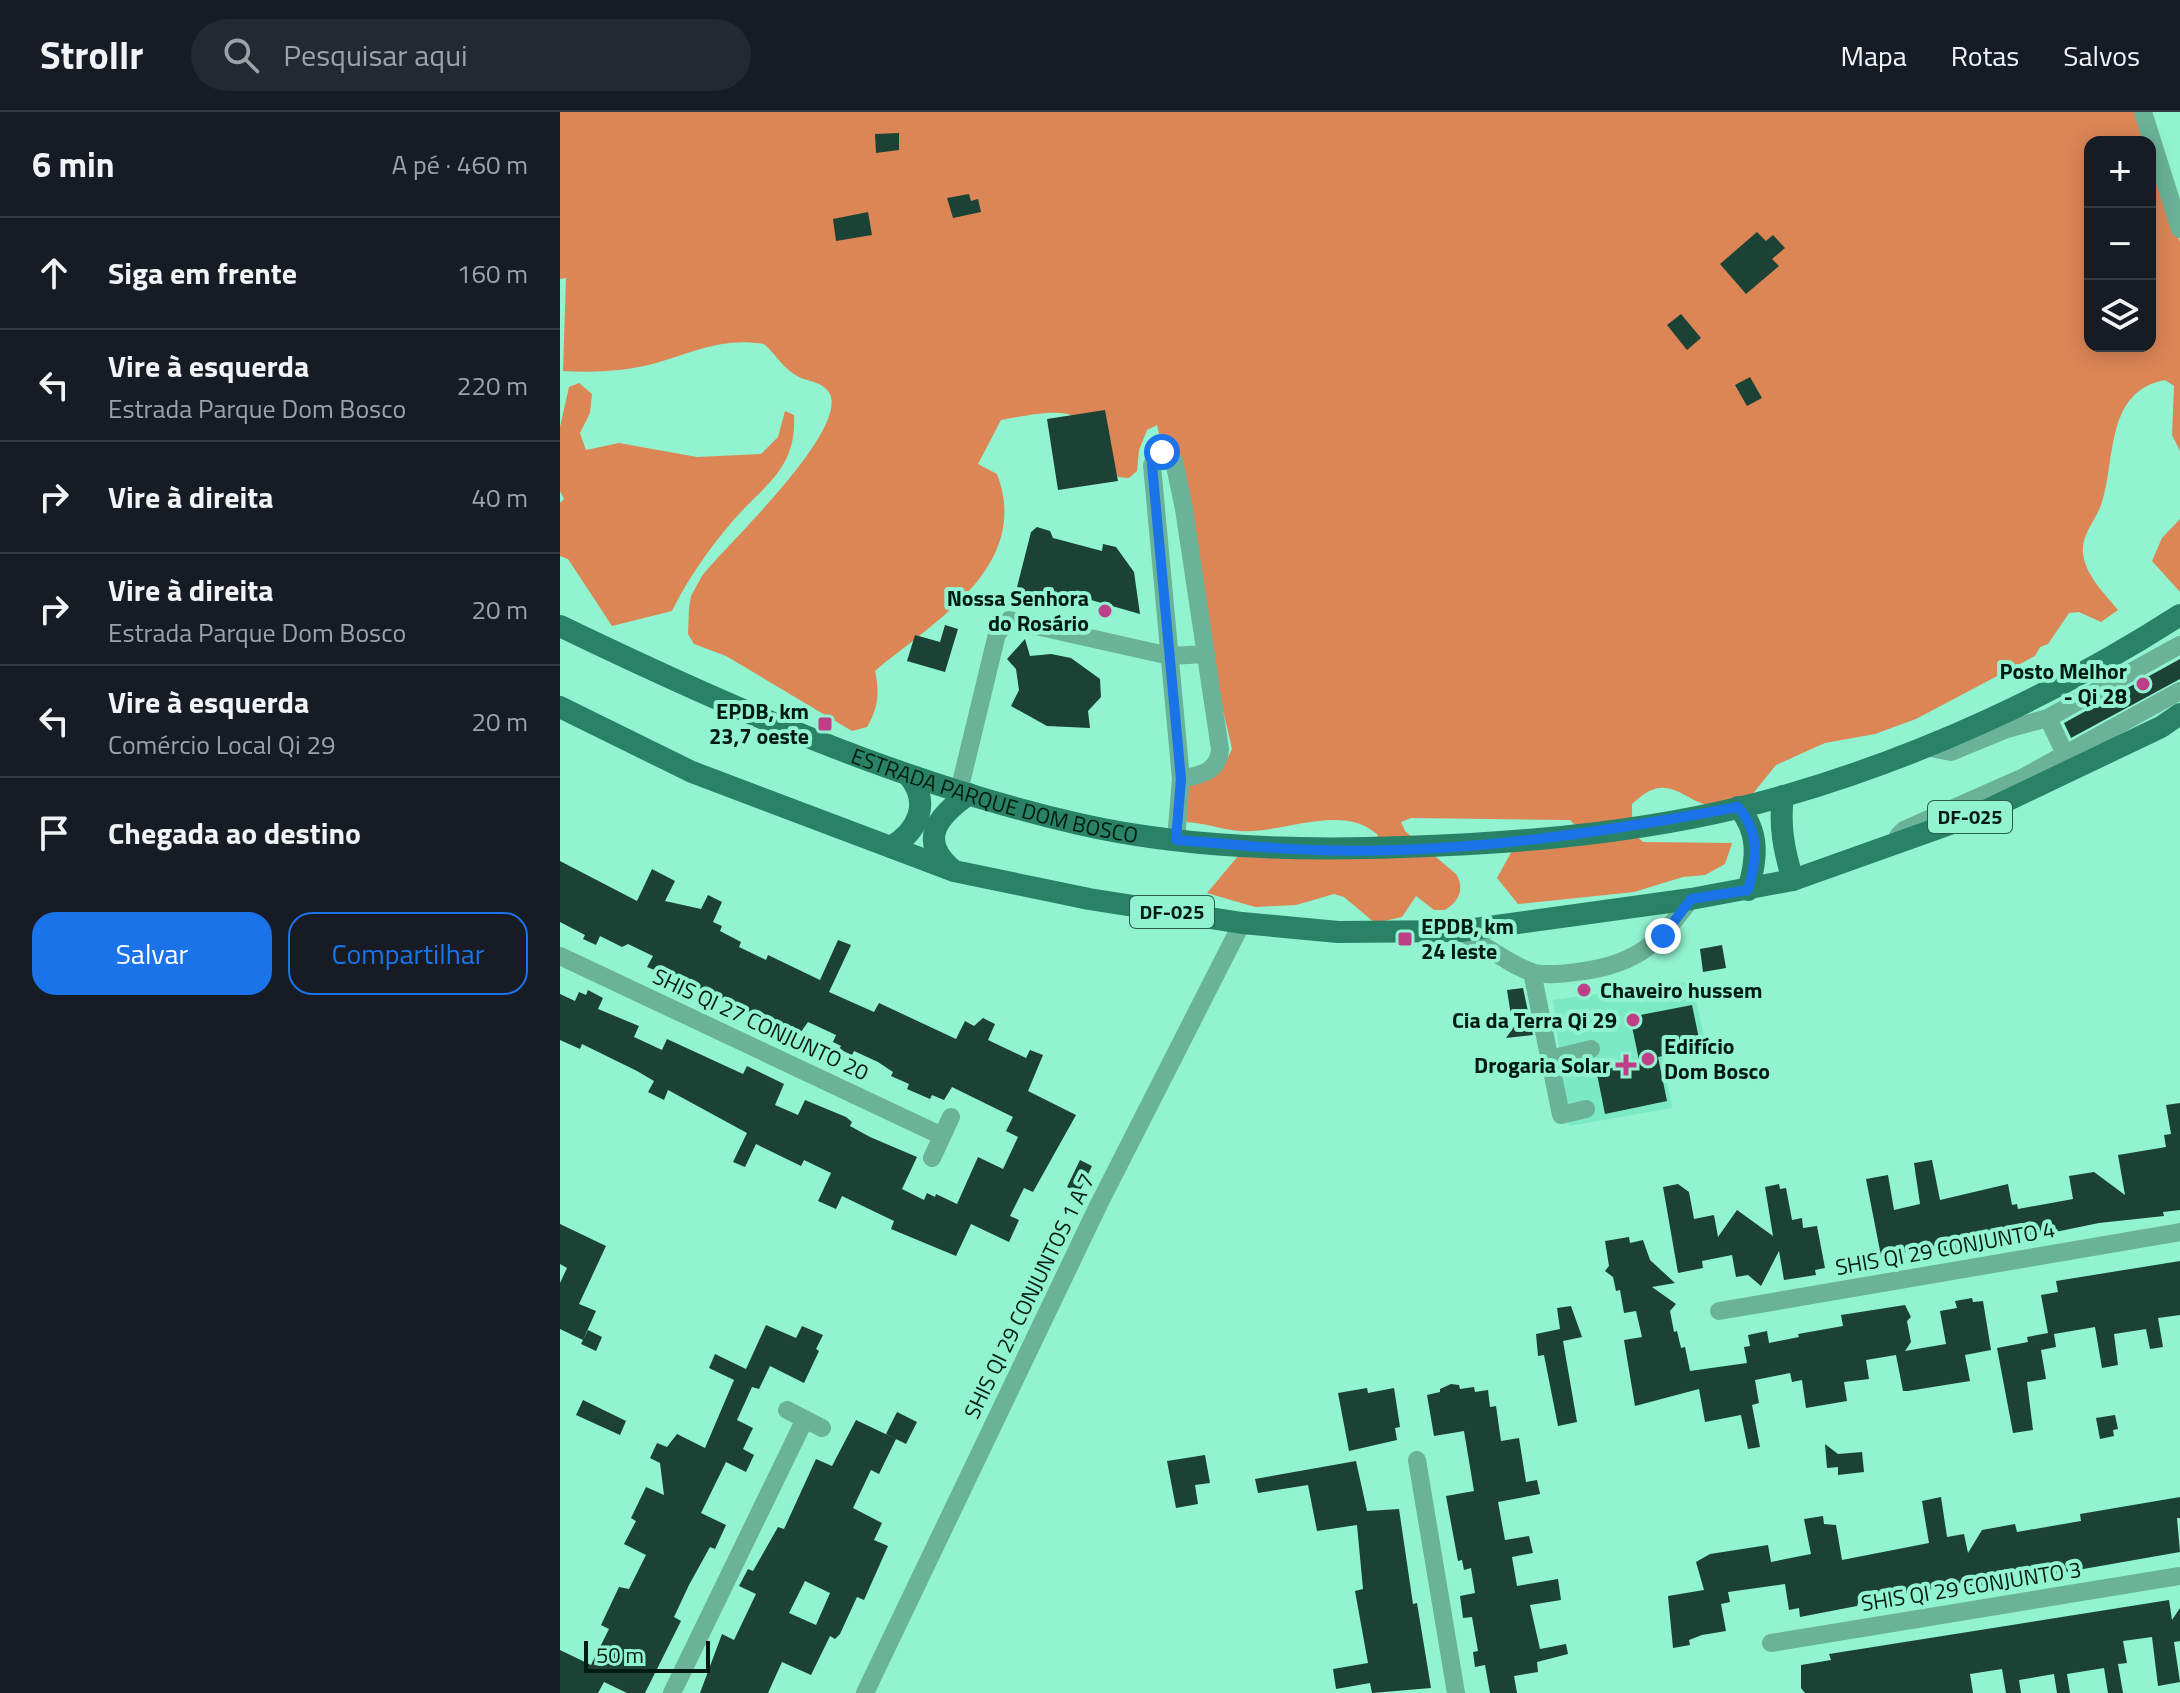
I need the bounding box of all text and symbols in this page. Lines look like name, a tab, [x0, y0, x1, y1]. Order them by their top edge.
search box	[191, 19, 751, 91]
text: Strollr	[40, 26, 143, 84]
text: Pesquisar aqui	[283, 32, 468, 78]
icon: search	[219, 33, 263, 77]
text: Mapa	[1840, 34, 1907, 77]
text: Rotas	[1951, 34, 2019, 77]
text: Salvos	[2063, 34, 2140, 77]
map controls	[2084, 136, 2156, 352]
button: +	[2084, 136, 2156, 208]
text: 6 min	[32, 138, 115, 190]
text: A pé · 460 m	[392, 145, 528, 184]
button: −	[2084, 208, 2156, 280]
text: Siga em frente	[108, 250, 297, 296]
icon: ahead	[32, 251, 76, 295]
text: 160 m	[457, 254, 528, 293]
button: layers	[2084, 280, 2156, 352]
text: Vire à esquerda	[108, 343, 309, 389]
icon: left	[32, 363, 76, 407]
text: 220 m	[457, 366, 528, 405]
text: Estrada Parque Dom Bosco	[108, 389, 406, 428]
route start	[1144, 434, 1180, 470]
text: Vire à direita	[108, 474, 273, 520]
icon: right	[32, 475, 76, 519]
text: 40 m	[471, 478, 528, 517]
text: Vire à direita	[108, 567, 273, 613]
place label: Nossa Senhora do Rosário	[947, 581, 1089, 640]
icon: right	[32, 587, 76, 631]
text: 20 m	[471, 590, 528, 629]
marker: Nossa Senhora do Rosário	[1096, 602, 1114, 620]
text: Estrada Parque Dom Bosco	[108, 613, 406, 652]
place label: Posto Melhor - Qi 28	[1999, 654, 2127, 713]
marker: Posto Melhor - Qi 28	[2134, 675, 2152, 693]
text: Vire à esquerda	[108, 679, 309, 725]
place label: EPDB, km 23,7 oeste	[709, 694, 809, 753]
icon: left	[32, 699, 76, 743]
text: 20 m	[471, 702, 528, 741]
marker: EPDB, km 23,7 oeste	[816, 715, 834, 733]
text: Comércio Local Qi 29	[108, 725, 336, 764]
street label: ESTRADA PARQUE DOM BOSCO	[846, 738, 1141, 852]
road number: DF-025	[1928, 801, 2012, 833]
text: Chegada ao destino	[108, 810, 361, 856]
icon: arrive	[32, 811, 76, 855]
road number: DF-025	[1130, 896, 1214, 928]
place label: EPDB, km 24 leste	[1421, 909, 1514, 968]
button: Salvar	[32, 912, 272, 995]
button: Compartilhar	[288, 912, 528, 995]
route end	[1645, 918, 1681, 954]
marker: EPDB, km 24 leste	[1396, 930, 1414, 948]
street label: SHIS QI 27 CONJUNTO 20	[647, 959, 875, 1089]
place label: Chaveiro hussem	[1600, 973, 1762, 1007]
marker: Chaveiro hussem	[1575, 981, 1593, 999]
place label: Cia da Terra Qi 29	[1452, 1003, 1617, 1037]
marker: Cia da Terra Qi 29	[1624, 1011, 1642, 1029]
place label: Edifício Dom Bosco	[1664, 1029, 1770, 1088]
place label: Drogaria Solar	[1474, 1048, 1610, 1082]
marker: Edifício Dom Bosco	[1639, 1050, 1657, 1068]
marker: Drogaria Solar	[1617, 1056, 1635, 1074]
street label: SHIS QI 29 CONJUNTOS 1 A 7	[955, 1167, 1103, 1425]
street label: SHIS QI 29 CONJUNTO 4	[1833, 1212, 2057, 1284]
street label: SHIS QI 29 CONJUNTO 3	[1859, 1552, 2083, 1620]
scale bar	[584, 1637, 710, 1673]
text: 50 m	[596, 1638, 644, 1672]

